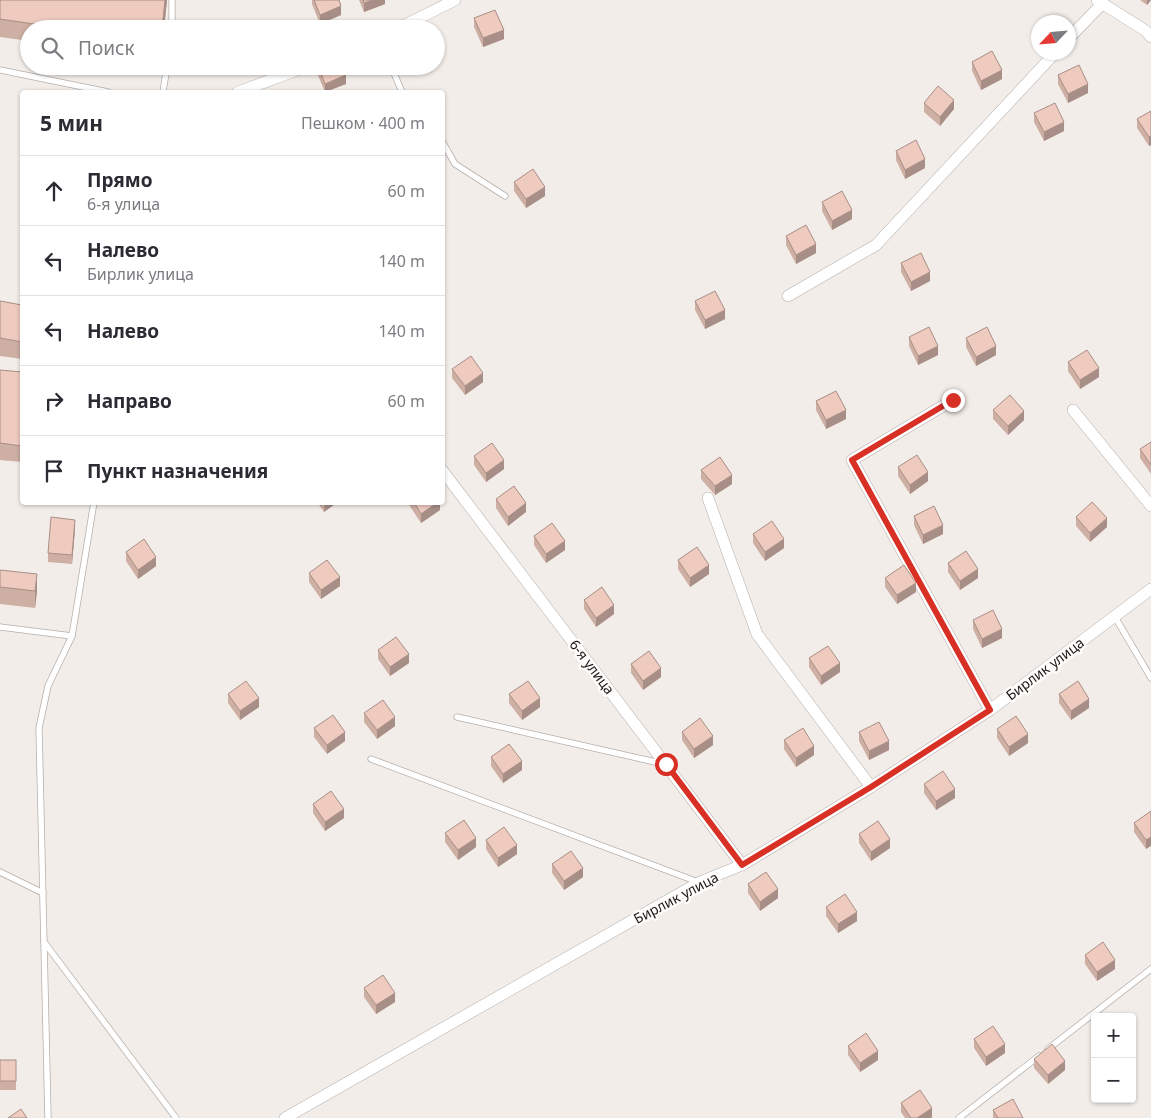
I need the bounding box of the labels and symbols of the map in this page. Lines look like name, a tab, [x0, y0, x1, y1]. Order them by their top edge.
north arrow	[1031, 15, 1076, 60]
route end	[942, 389, 965, 412]
street label: Бирлик улица	[1002, 633, 1088, 704]
street label: 6-я улица	[566, 635, 619, 698]
route start	[655, 753, 678, 776]
street label: Бирлик улица	[630, 867, 721, 928]

